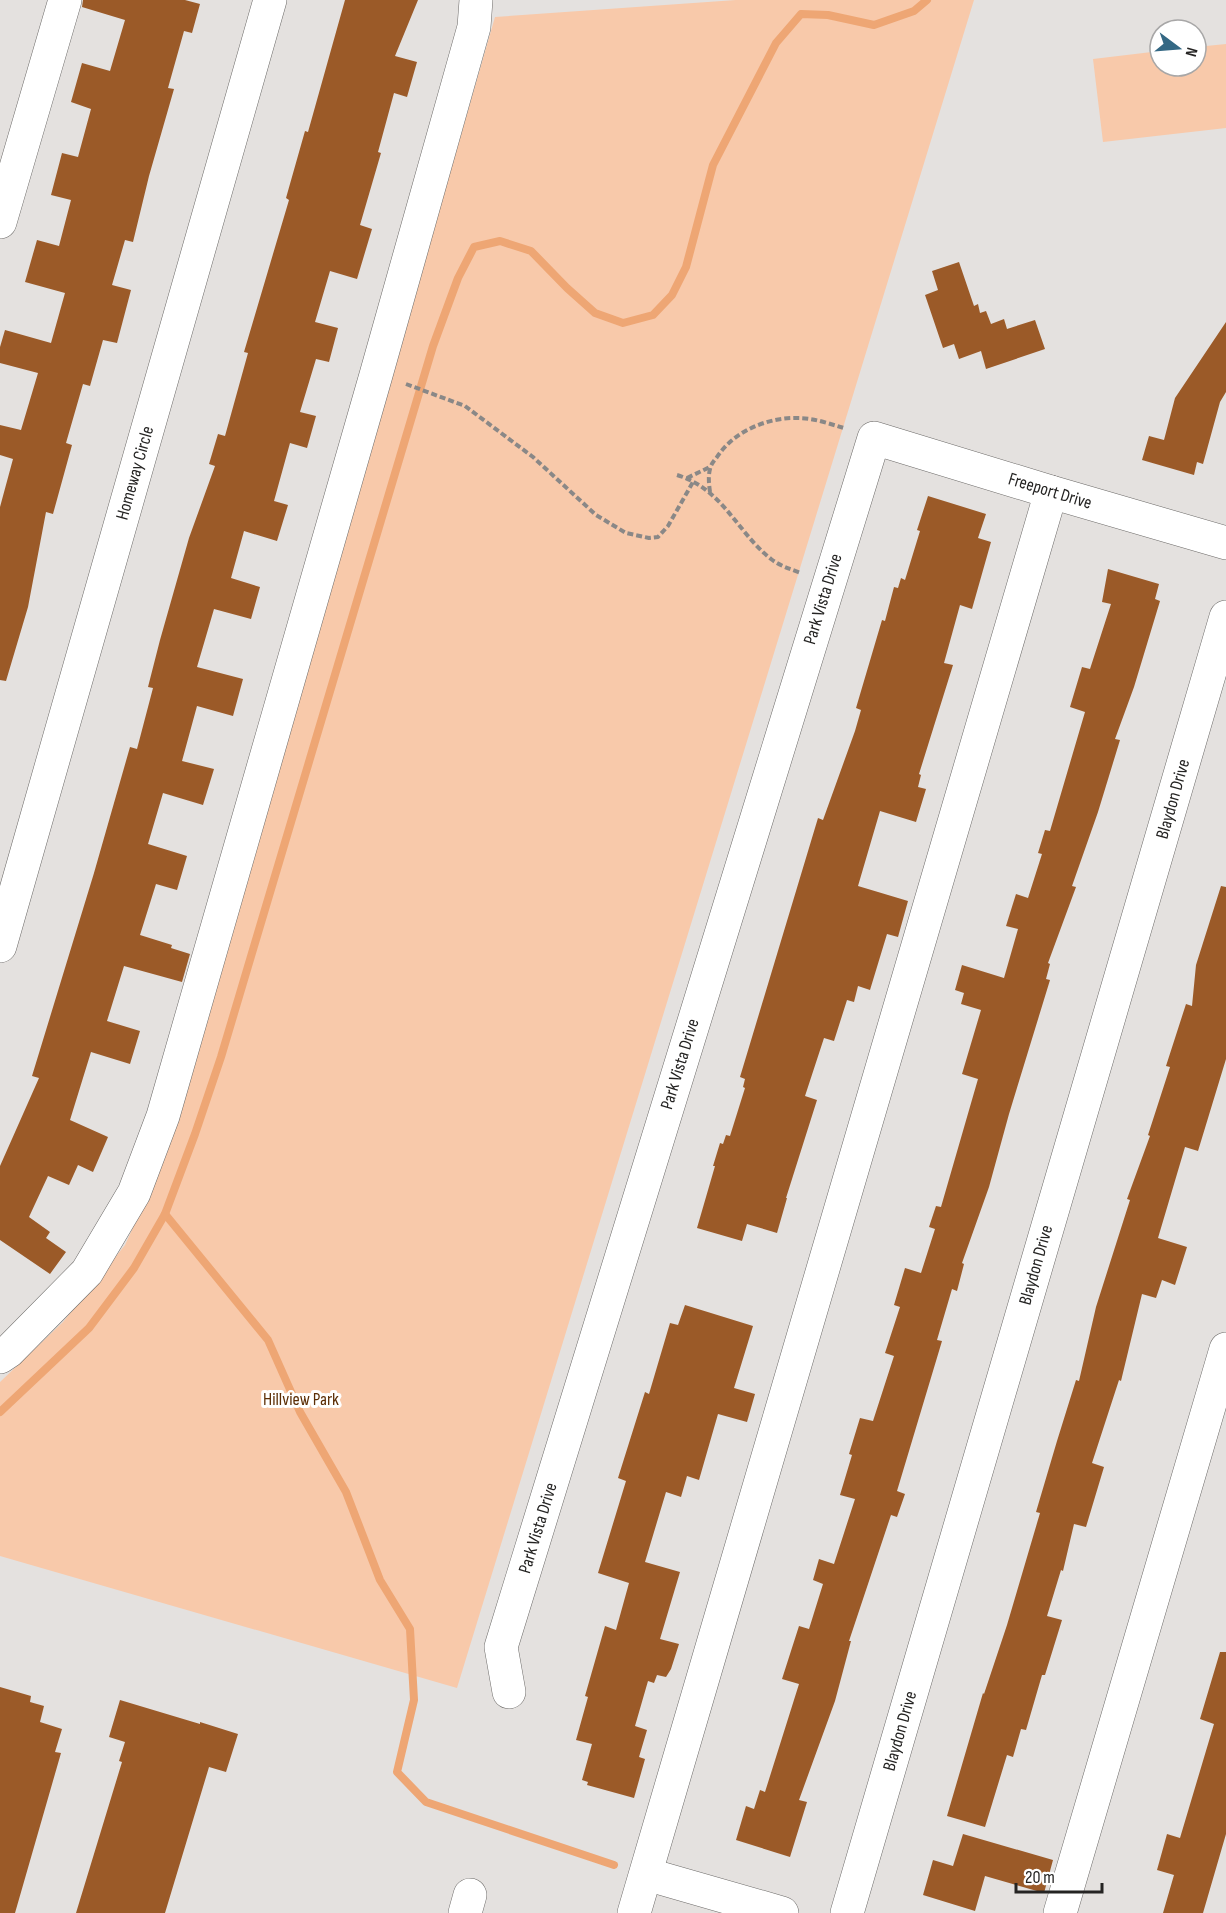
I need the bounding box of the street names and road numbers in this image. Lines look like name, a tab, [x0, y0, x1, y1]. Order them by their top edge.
street label: Homeway Circle	[112, 424, 158, 522]
street label: Freeport Drive	[1006, 468, 1094, 514]
street label: Park Vista Drive	[799, 551, 847, 647]
street label: Blaydon Drive	[1152, 757, 1194, 841]
street label: Park Vista Drive	[656, 1016, 704, 1112]
street label: Blaydon Drive	[1015, 1223, 1057, 1307]
street label: Park Vista Drive	[514, 1480, 562, 1576]
street label: Blaydon Drive	[879, 1689, 921, 1773]

